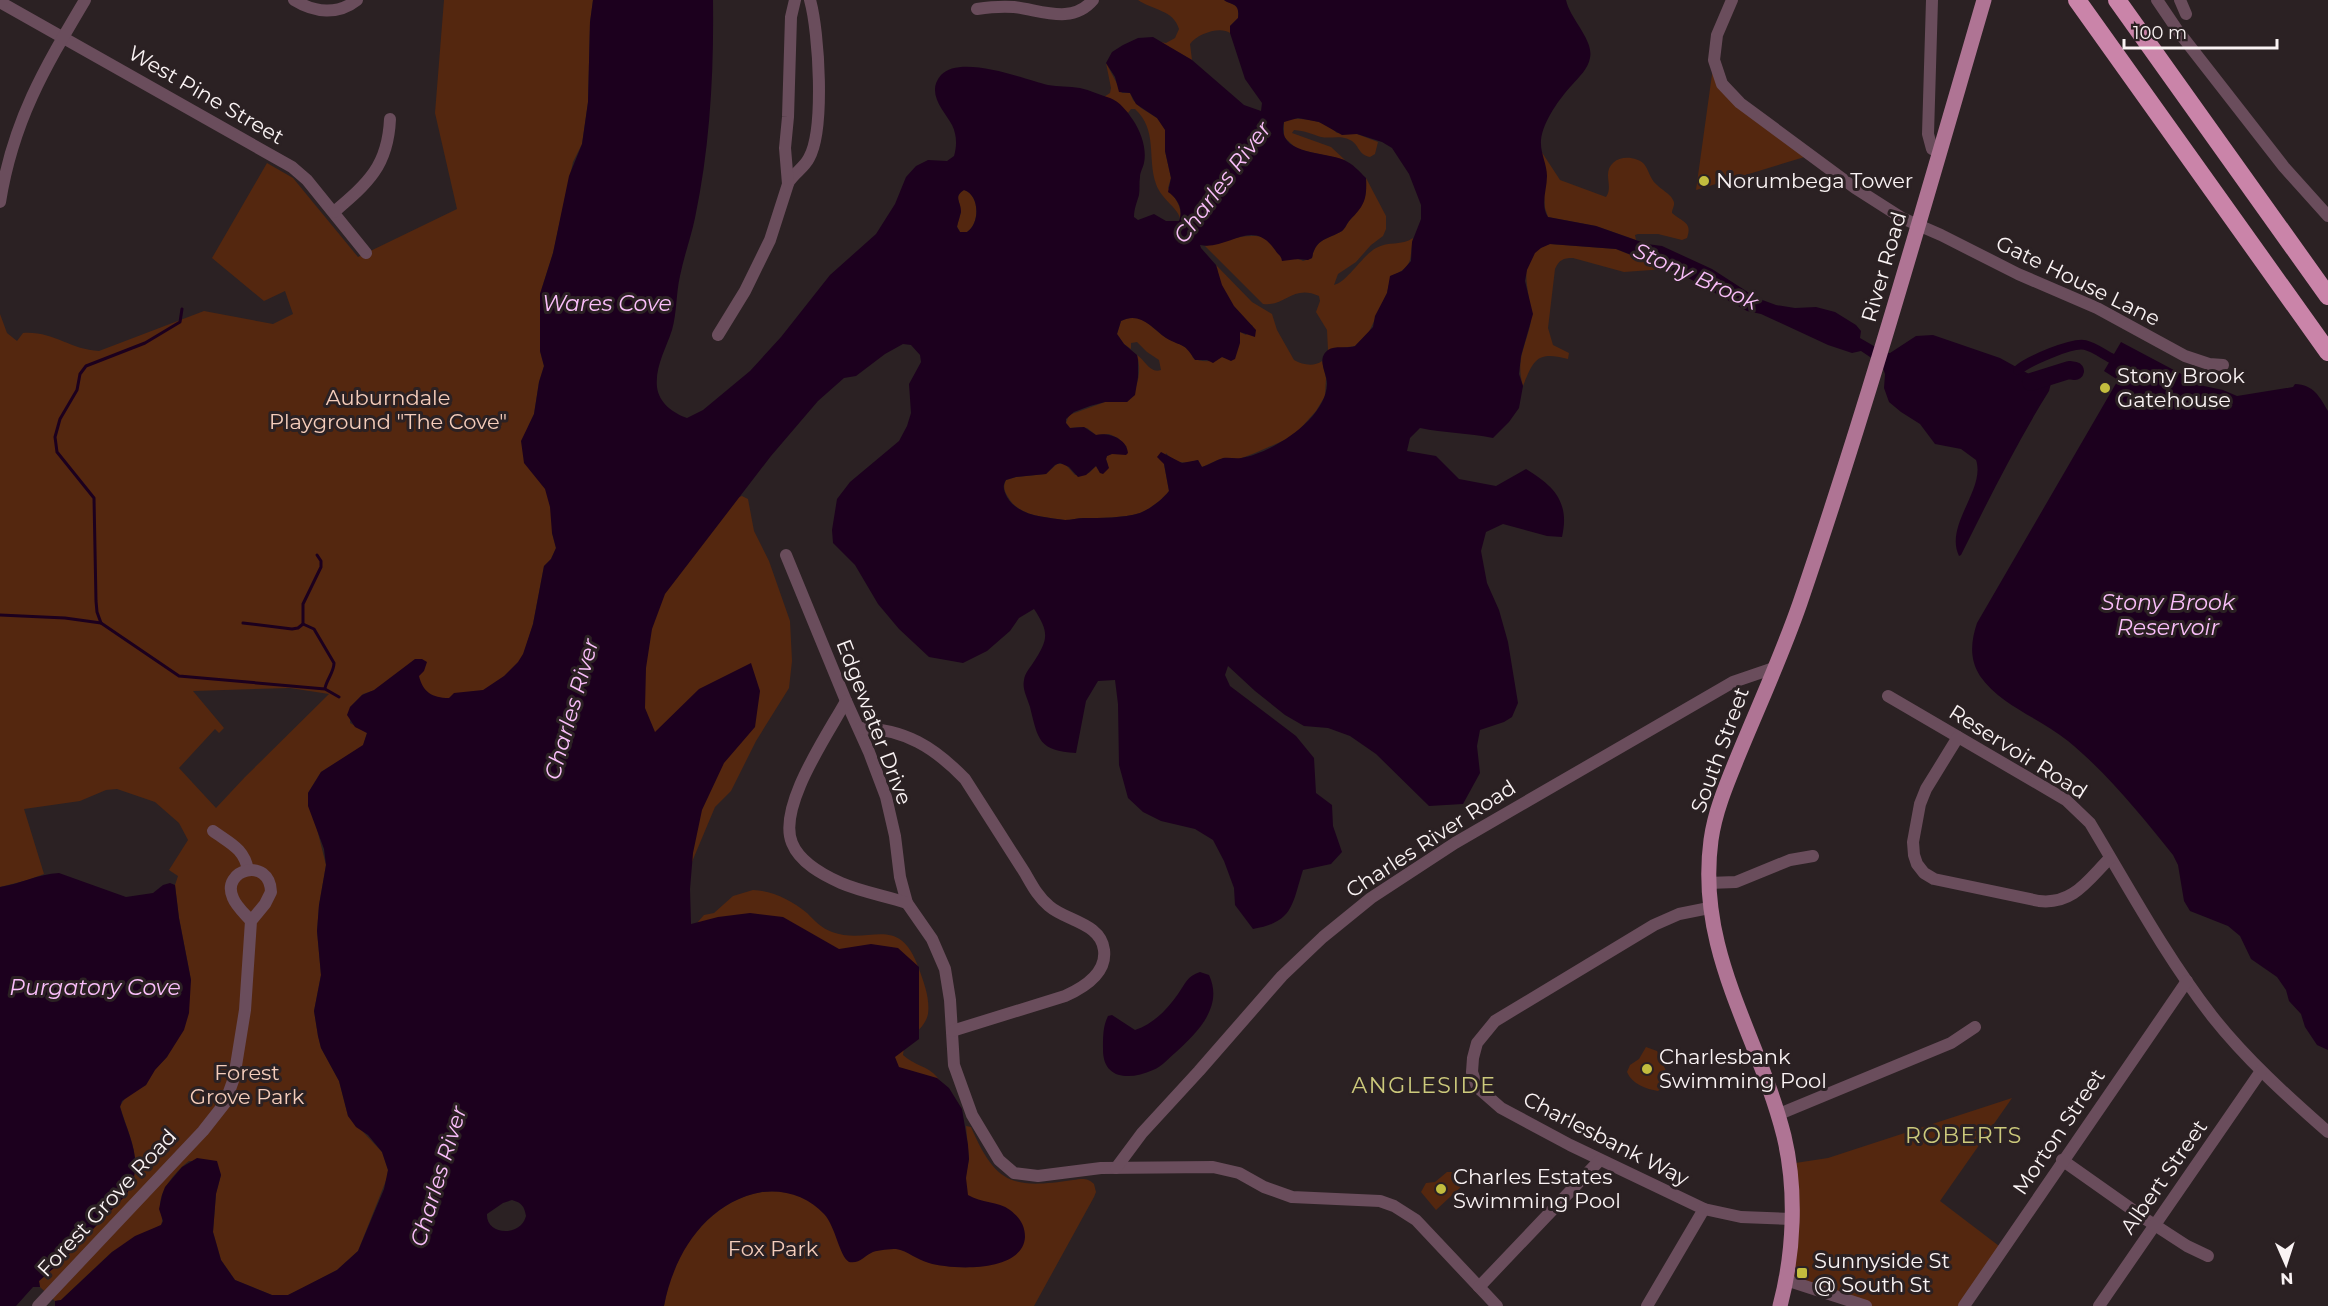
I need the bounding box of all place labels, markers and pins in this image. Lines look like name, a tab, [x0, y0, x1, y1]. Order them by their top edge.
place label: Norumbega Tower	[1716, 168, 1913, 193]
marker: Norumbega Tower	[1697, 174, 1711, 188]
place label: Stony Brook Gatehouse	[2117, 363, 2245, 412]
marker: Stony Brook Gatehouse	[2098, 381, 2112, 395]
place label: Charlesbank Swimming Pool	[1659, 1044, 1827, 1093]
marker: Charlesbank Swimming Pool	[1640, 1062, 1654, 1076]
place label: Charles Estates Swimming Pool	[1453, 1164, 1621, 1213]
marker: Charles Estates Swimming Pool	[1434, 1182, 1448, 1196]
place label: Sunnyside St @ South St	[1814, 1248, 1950, 1297]
marker: Sunnyside St @ South St	[1795, 1266, 1809, 1280]

